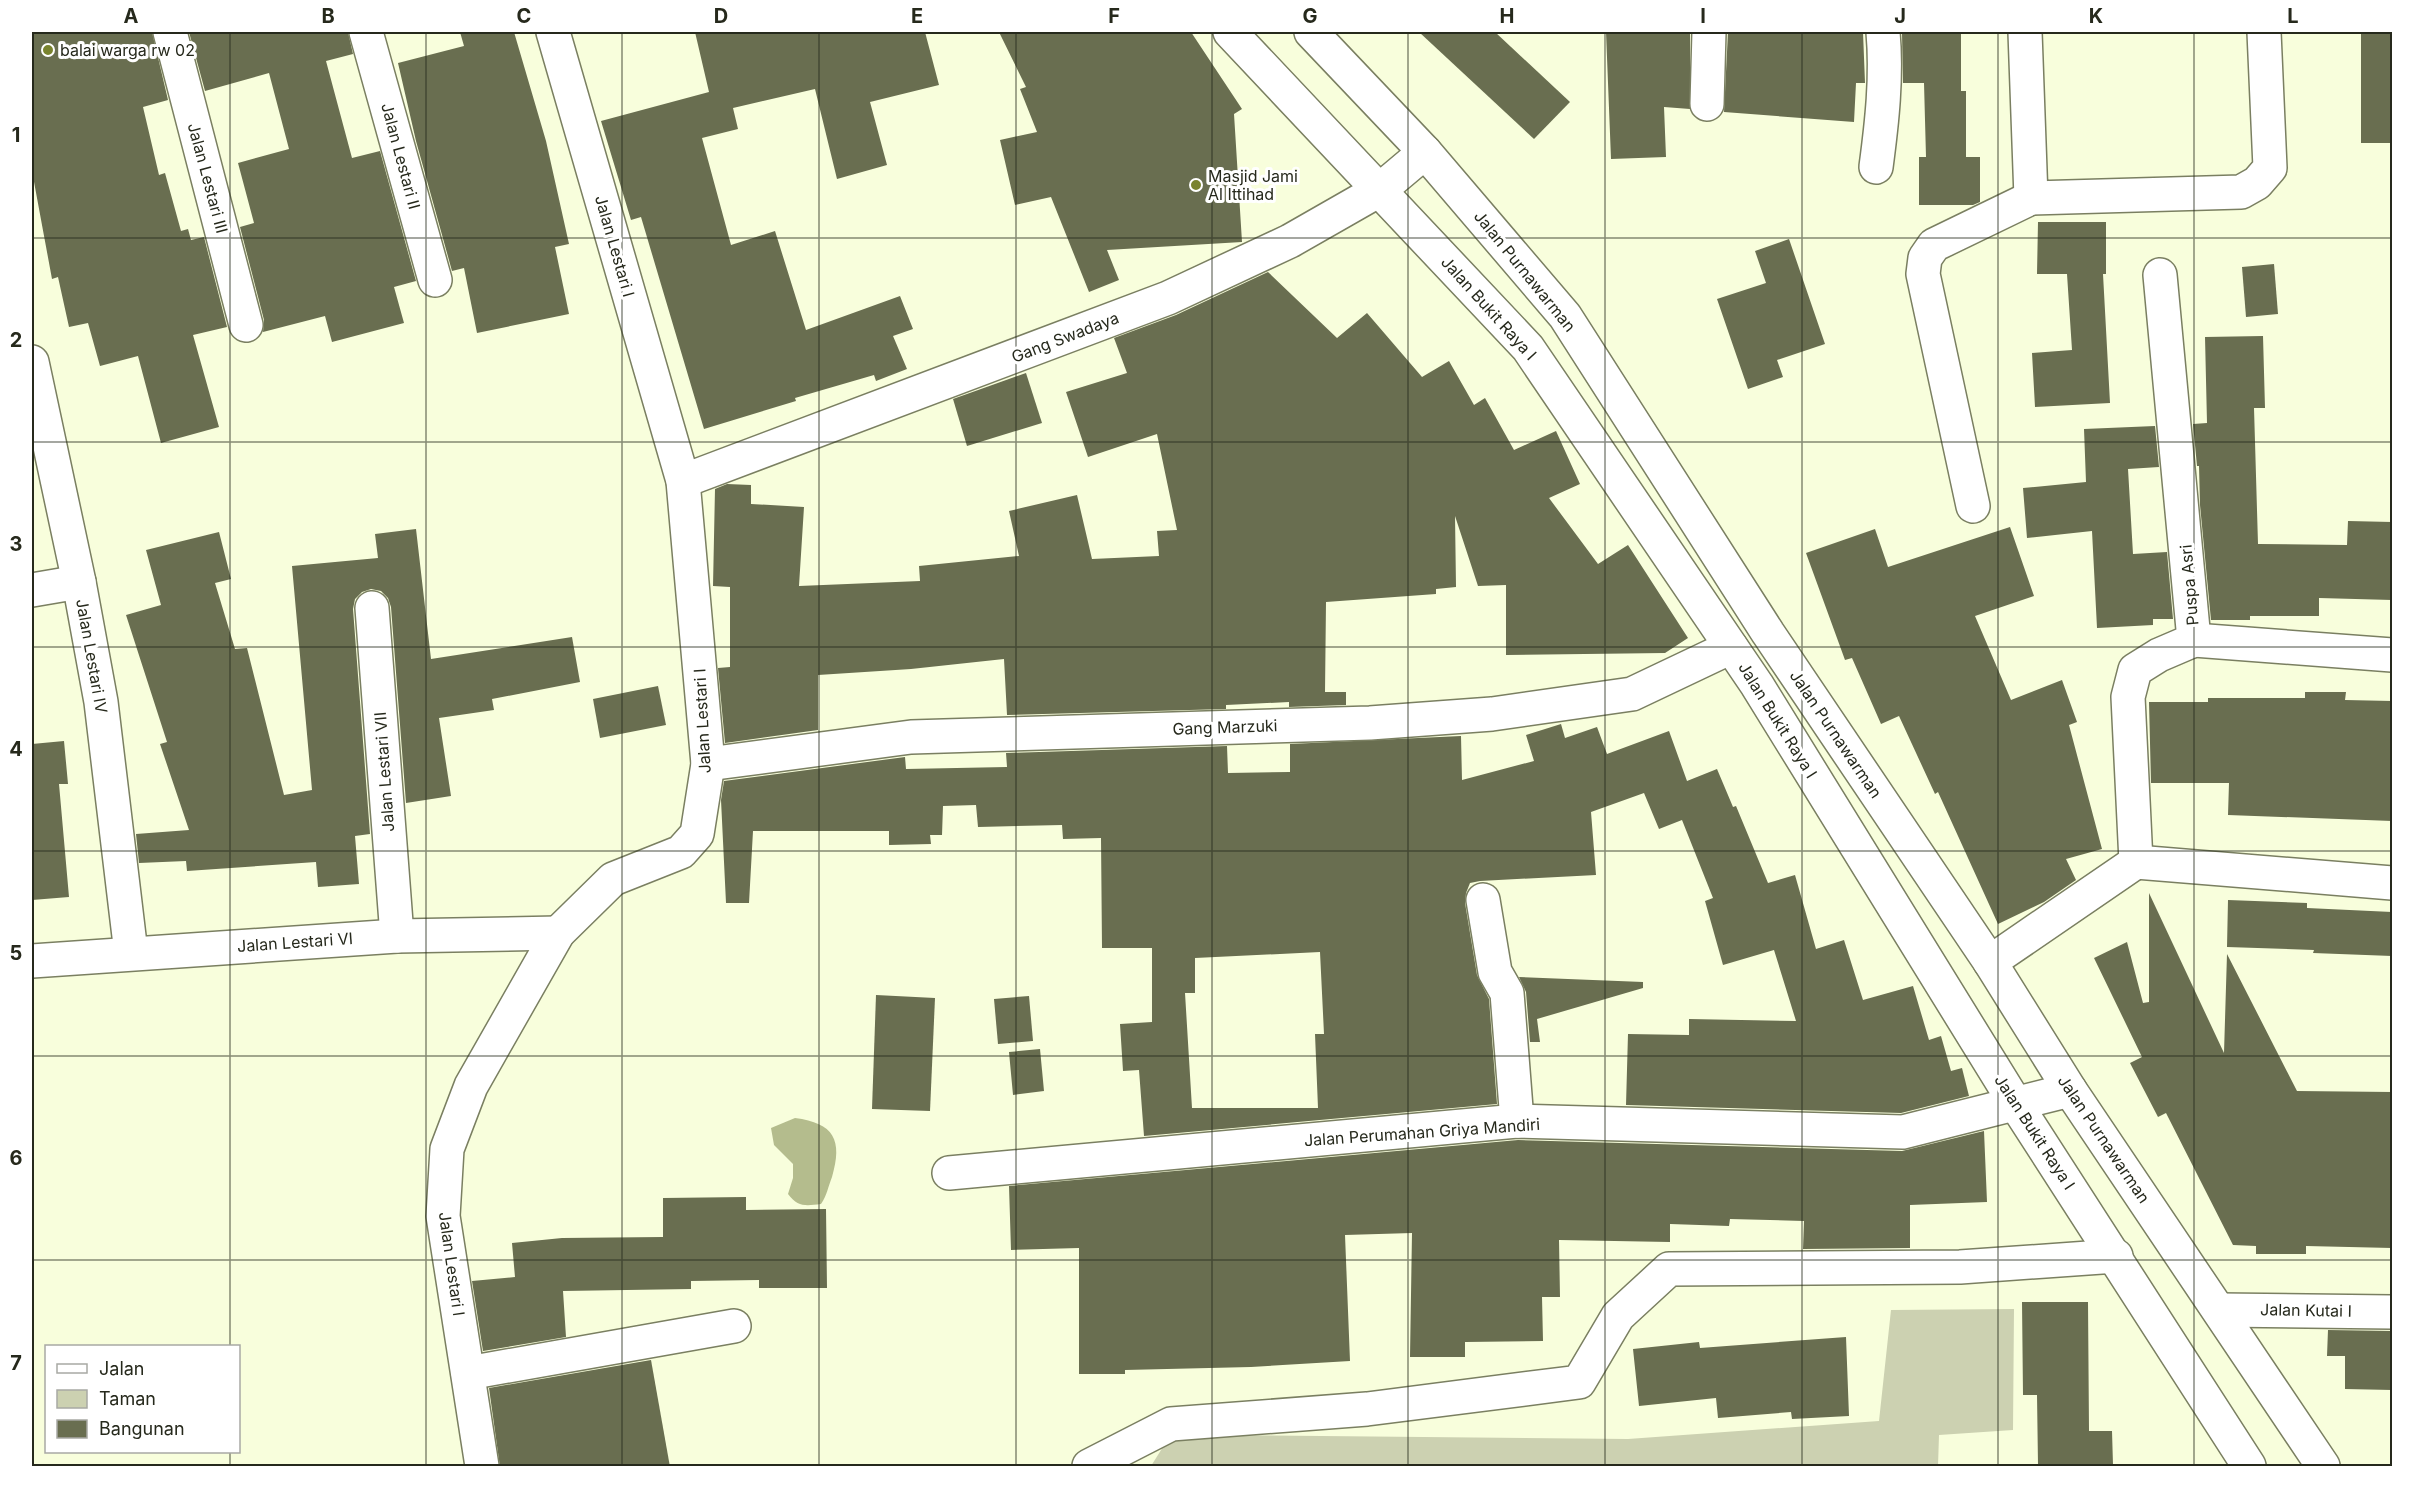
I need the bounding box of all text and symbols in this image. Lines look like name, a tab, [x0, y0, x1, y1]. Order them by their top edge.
text: A	[124, 4, 139, 28]
text: B	[321, 4, 335, 28]
text: C	[517, 4, 531, 28]
text: D	[714, 4, 728, 28]
text: E	[911, 4, 923, 28]
text: F	[1108, 4, 1120, 28]
text: G	[1302, 4, 1318, 28]
text: H	[1500, 4, 1514, 28]
text: I	[1700, 4, 1706, 28]
text: J	[1894, 4, 1906, 28]
text: K	[2089, 4, 2103, 28]
text: L	[2287, 4, 2299, 28]
place label: balai warga rw 02	[60, 40, 195, 60]
marker: balai warga rw 02	[41, 43, 55, 57]
street label: Jalan Lestari II	[377, 101, 425, 211]
street label: Jalan Lestari III	[184, 121, 232, 235]
text: 1	[12, 123, 20, 147]
place label: Masjid Jami Al Ittihad	[1208, 166, 1298, 204]
marker: Masjid Jami Al Ittihad	[1189, 178, 1203, 192]
street label: Jalan Lestari I	[591, 193, 639, 299]
street label: Jalan Purnawarman	[1470, 206, 1580, 336]
street label: Jalan Bukit Raya I	[1437, 252, 1541, 364]
street label: Gang Swadaya	[1008, 307, 1122, 367]
text: 2	[10, 328, 22, 352]
text: 3	[10, 532, 22, 556]
street label: Puspa Asri	[2175, 544, 2203, 626]
street label: Jalan Lestari IV	[72, 597, 112, 715]
street label: Jalan Bukit Raya I	[1734, 658, 1822, 782]
street label: Jalan Purnawarman	[1786, 666, 1886, 802]
street label: Jalan Lestari I	[689, 668, 715, 774]
street label: Jalan Lestari VII	[370, 711, 398, 833]
street label: Gang Marzuki	[1172, 715, 1278, 739]
text: 4	[9, 737, 23, 761]
street label: Jalan Lestari VI	[236, 928, 354, 956]
text: 5	[10, 941, 22, 965]
street label: Jalan Bukit Raya I	[1990, 1071, 2080, 1193]
street label: Jalan Purnawarman	[2054, 1071, 2154, 1207]
street label: Jalan Perumahan Griya Mandiri	[1303, 1114, 1541, 1150]
text: 6	[10, 1146, 23, 1170]
street label: Jalan Lestari I	[435, 1211, 469, 1317]
street label: Jalan Kutai I	[2260, 1299, 2352, 1321]
legend	[45, 1345, 240, 1453]
text: 7	[10, 1351, 22, 1375]
text: Jalan	[99, 1358, 144, 1379]
text: Taman	[99, 1388, 156, 1409]
text: Bangunan	[99, 1418, 185, 1439]

